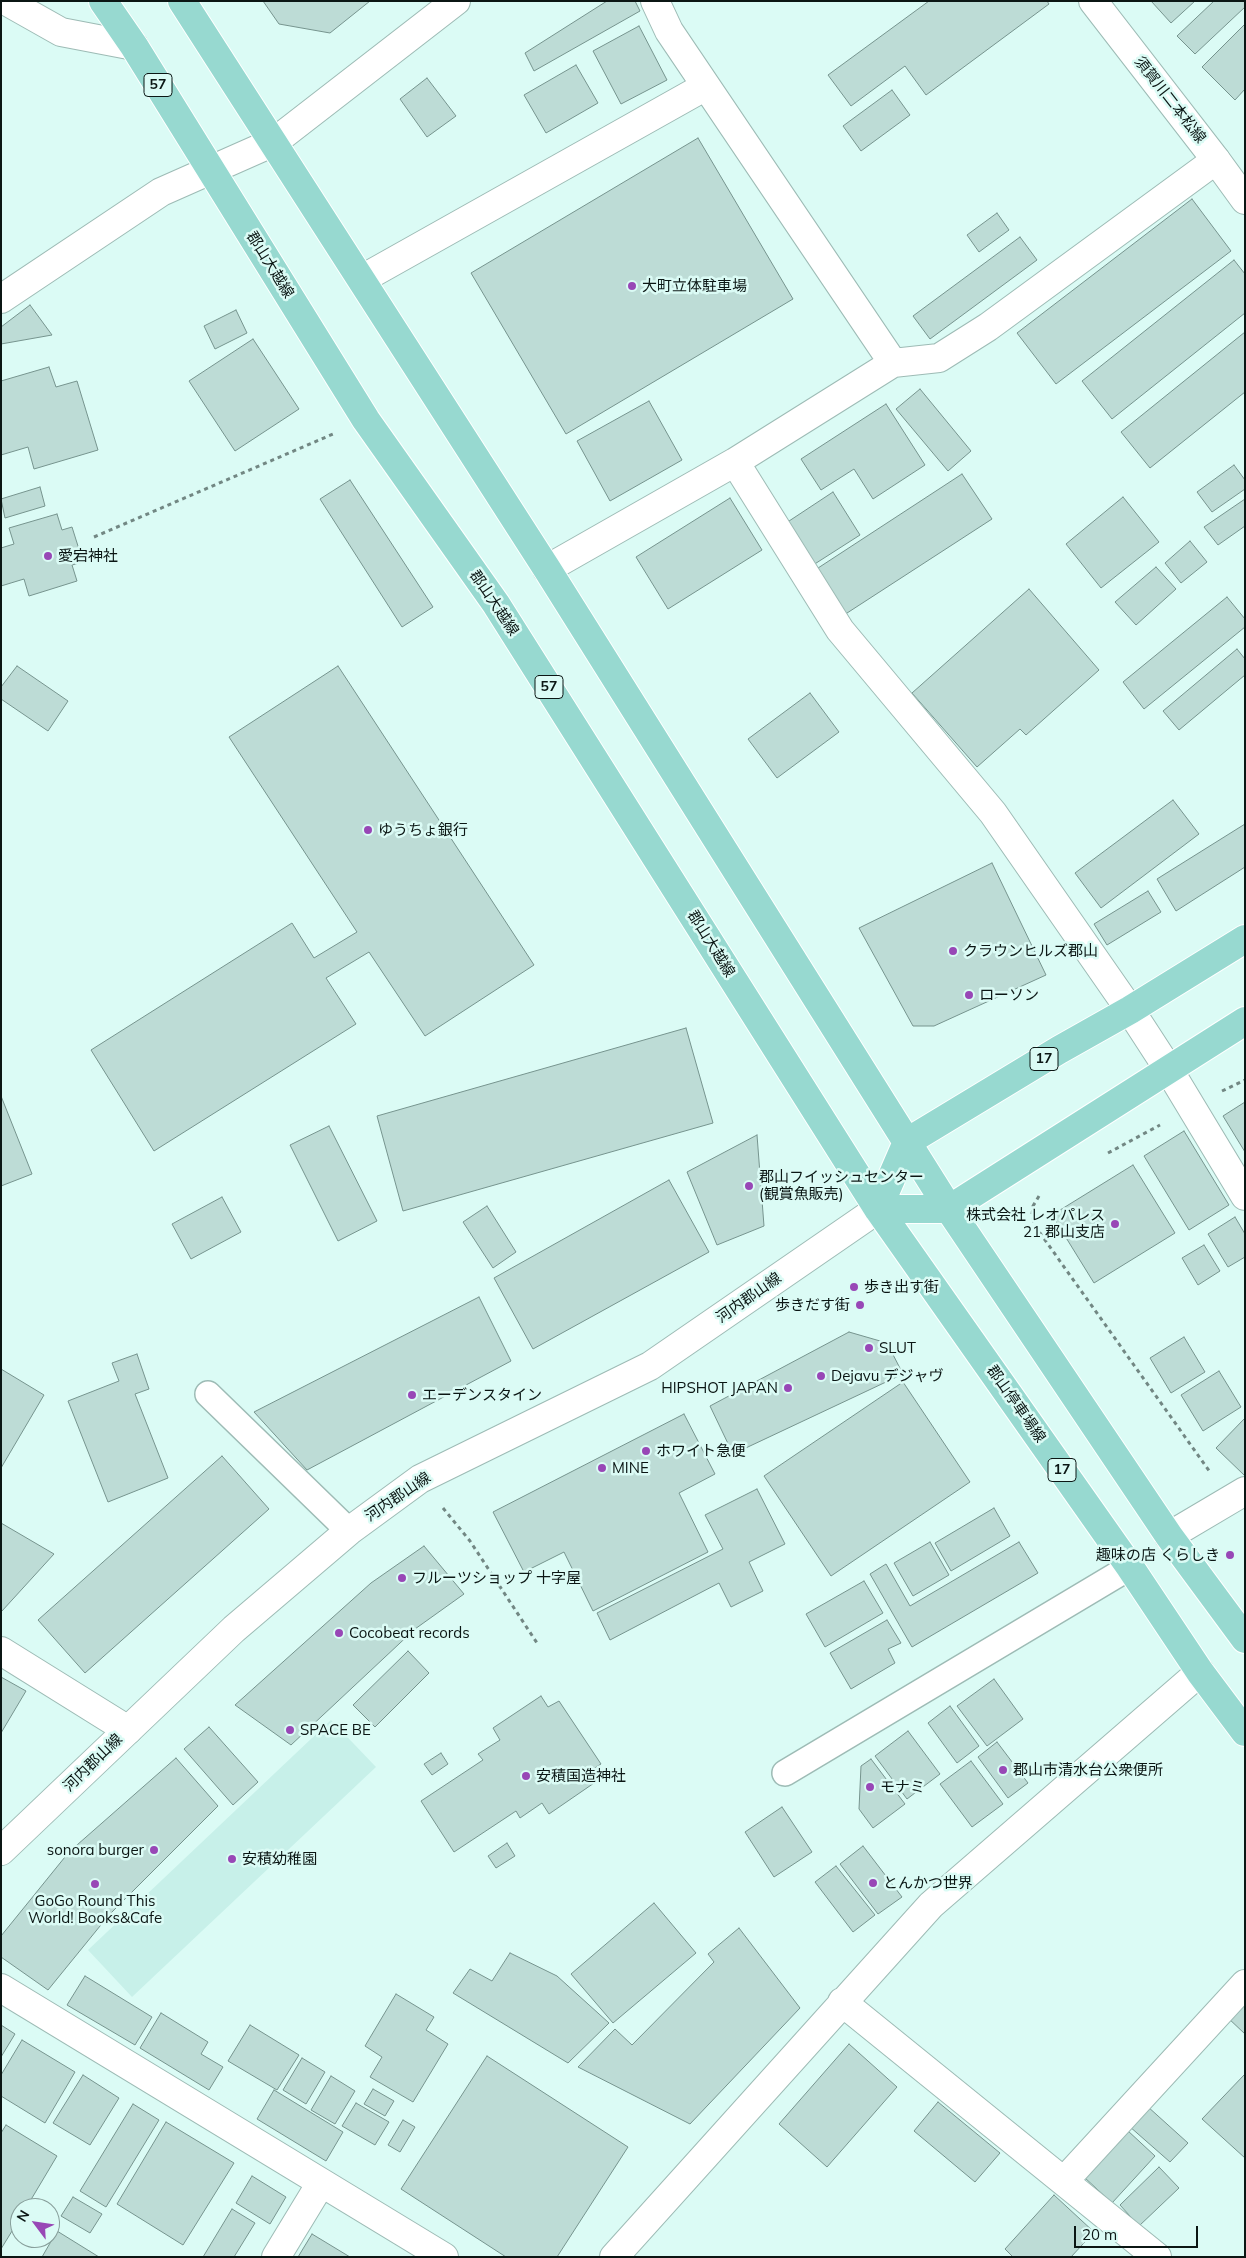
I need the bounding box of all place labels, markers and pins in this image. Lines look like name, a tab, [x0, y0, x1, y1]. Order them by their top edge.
place label: 大町立体駐車場	[642, 277, 747, 295]
marker: 大町立体駐車場	[626, 280, 638, 292]
place label: 愛宕神社	[58, 547, 118, 565]
marker: 愛宕神社	[42, 550, 54, 562]
place label: ゆうちょ銀行	[378, 821, 468, 839]
marker: ゆうちょ銀行	[362, 824, 374, 836]
place label: クラウンヒルズ郡山	[963, 942, 1098, 960]
marker: クラウンヒルズ郡山	[947, 945, 959, 957]
place label: ローソン	[979, 986, 1039, 1004]
marker: ローソン	[963, 989, 975, 1001]
place label: 郡山フイッシュセンター (観賞魚販売)	[759, 1168, 924, 1203]
marker: 郡山フイッシュセンター (観賞魚販売)	[743, 1180, 755, 1192]
place label: 株式会社 レオパレス 21 郡山支店	[966, 1206, 1105, 1241]
marker: 株式会社 レオパレス 21 郡山支店	[1109, 1218, 1121, 1230]
place label: 歩き出す街	[864, 1278, 939, 1296]
marker: 歩き出す街	[848, 1281, 860, 1293]
place label: 歩きだす街	[775, 1296, 850, 1314]
marker: 歩きだす街	[854, 1299, 866, 1311]
place label: SLUT	[879, 1339, 916, 1357]
marker: SLUT	[863, 1342, 875, 1354]
place label: Dejavu デジャヴ	[831, 1367, 943, 1385]
marker: Dejavu デジャヴ	[815, 1370, 827, 1382]
place label: HIPSHOT JAPAN	[661, 1379, 778, 1397]
marker: HIPSHOT JAPAN	[782, 1382, 794, 1394]
place label: エーデンスタイン	[422, 1386, 542, 1404]
marker: エーデンスタイン	[406, 1389, 418, 1401]
place label: ホワイト急便	[656, 1442, 746, 1460]
marker: ホワイト急便	[640, 1445, 652, 1457]
place label: MINE	[612, 1459, 649, 1477]
marker: MINE	[596, 1462, 608, 1474]
place label: 趣味の店 くらしき	[1096, 1546, 1220, 1564]
marker: 趣味の店 くらしき	[1224, 1549, 1236, 1561]
place label: フルーツショップ 十字屋	[412, 1569, 581, 1587]
marker: フルーツショップ 十字屋	[396, 1572, 408, 1584]
place label: Cocobeat records	[349, 1624, 470, 1642]
marker: Cocobeat records	[333, 1627, 345, 1639]
place label: SPACE BE	[300, 1721, 371, 1739]
marker: SPACE BE	[284, 1724, 296, 1736]
place label: 郡山市清水台公衆便所	[1013, 1761, 1163, 1779]
marker: 郡山市清水台公衆便所	[997, 1764, 1009, 1776]
place label: 安積国造神社	[536, 1767, 626, 1785]
marker: 安積国造神社	[520, 1770, 532, 1782]
place label: モナミ	[880, 1778, 925, 1796]
marker: モナミ	[864, 1781, 876, 1793]
place label: sonora burger	[47, 1841, 144, 1859]
marker: sonora burger	[148, 1844, 160, 1856]
place label: 安積幼稚園	[242, 1850, 317, 1868]
marker: 安積幼稚園	[226, 1853, 238, 1865]
place label: とんかつ世界	[883, 1874, 973, 1892]
marker: とんかつ世界	[867, 1877, 879, 1889]
marker: GoGo Round This World! Books&Cafe	[89, 1878, 101, 1890]
place label: GoGo Round This World! Books&Cafe	[28, 1892, 162, 1927]

